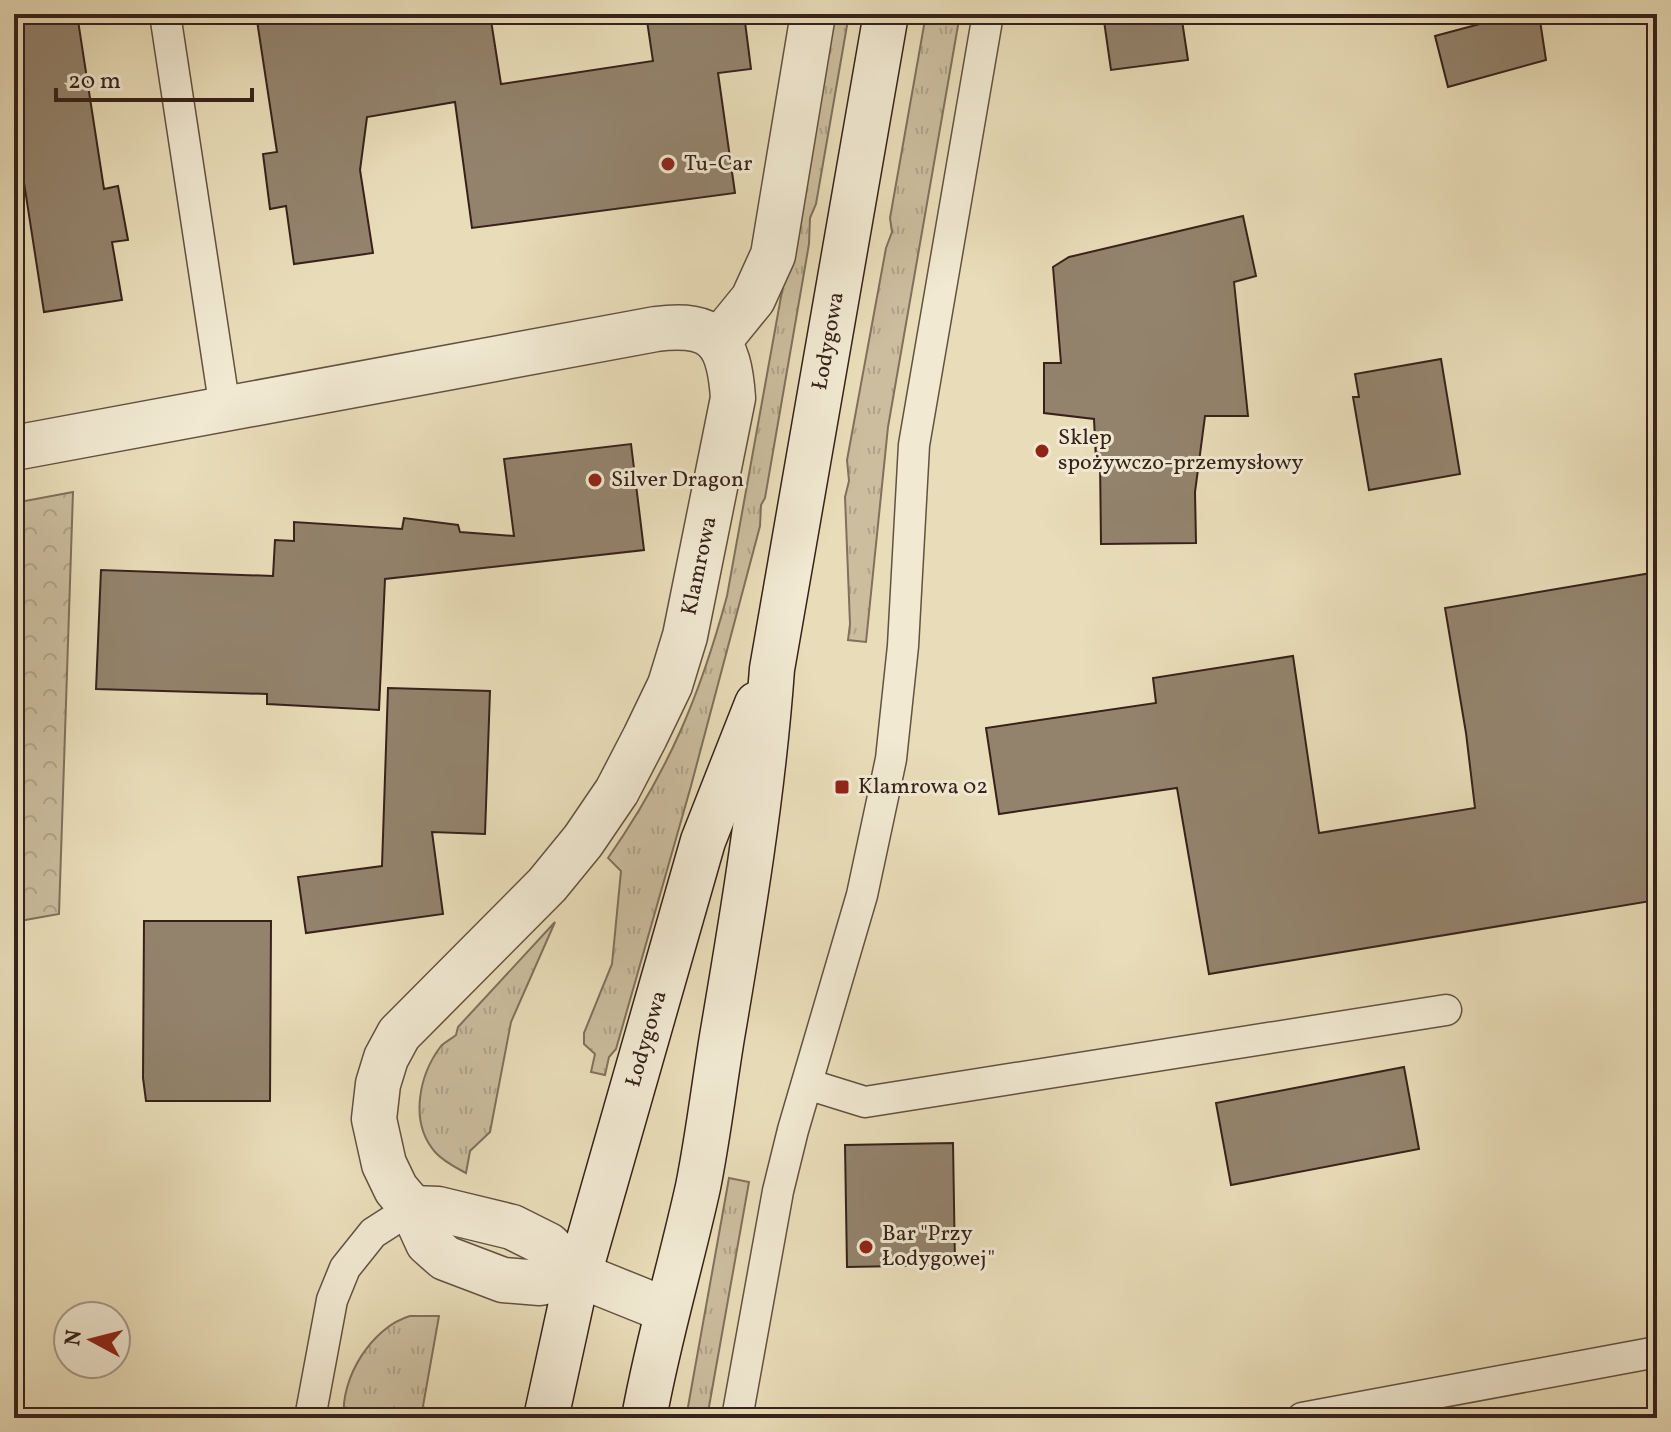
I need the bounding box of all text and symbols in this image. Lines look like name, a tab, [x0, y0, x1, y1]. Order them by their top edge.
scale bar	[56, 52, 252, 102]
text: 20 m	[68, 65, 121, 99]
place label: Tu-Car	[684, 149, 752, 180]
marker: Tu-Car	[659, 155, 677, 173]
street label: Łodygowa	[805, 289, 853, 392]
place label: Sklep spożywczo-przemysłowy	[1058, 423, 1304, 479]
marker: Sklep spożywczo-przemysłowy	[1033, 442, 1051, 460]
place label: Silver Dragon	[611, 465, 744, 496]
marker: Silver Dragon	[586, 471, 604, 489]
street label: Klamrowa	[674, 514, 726, 618]
place label: Klamrowa 02	[858, 772, 988, 803]
marker: Klamrowa 02	[833, 778, 851, 796]
street label: Łodygowa	[618, 987, 676, 1091]
place label: Bar "Przy Łodygowej"	[882, 1219, 995, 1275]
marker: Bar "Przy Łodygowej"	[857, 1238, 875, 1256]
north arrow	[52, 1300, 132, 1380]
text: N	[58, 1328, 91, 1348]

